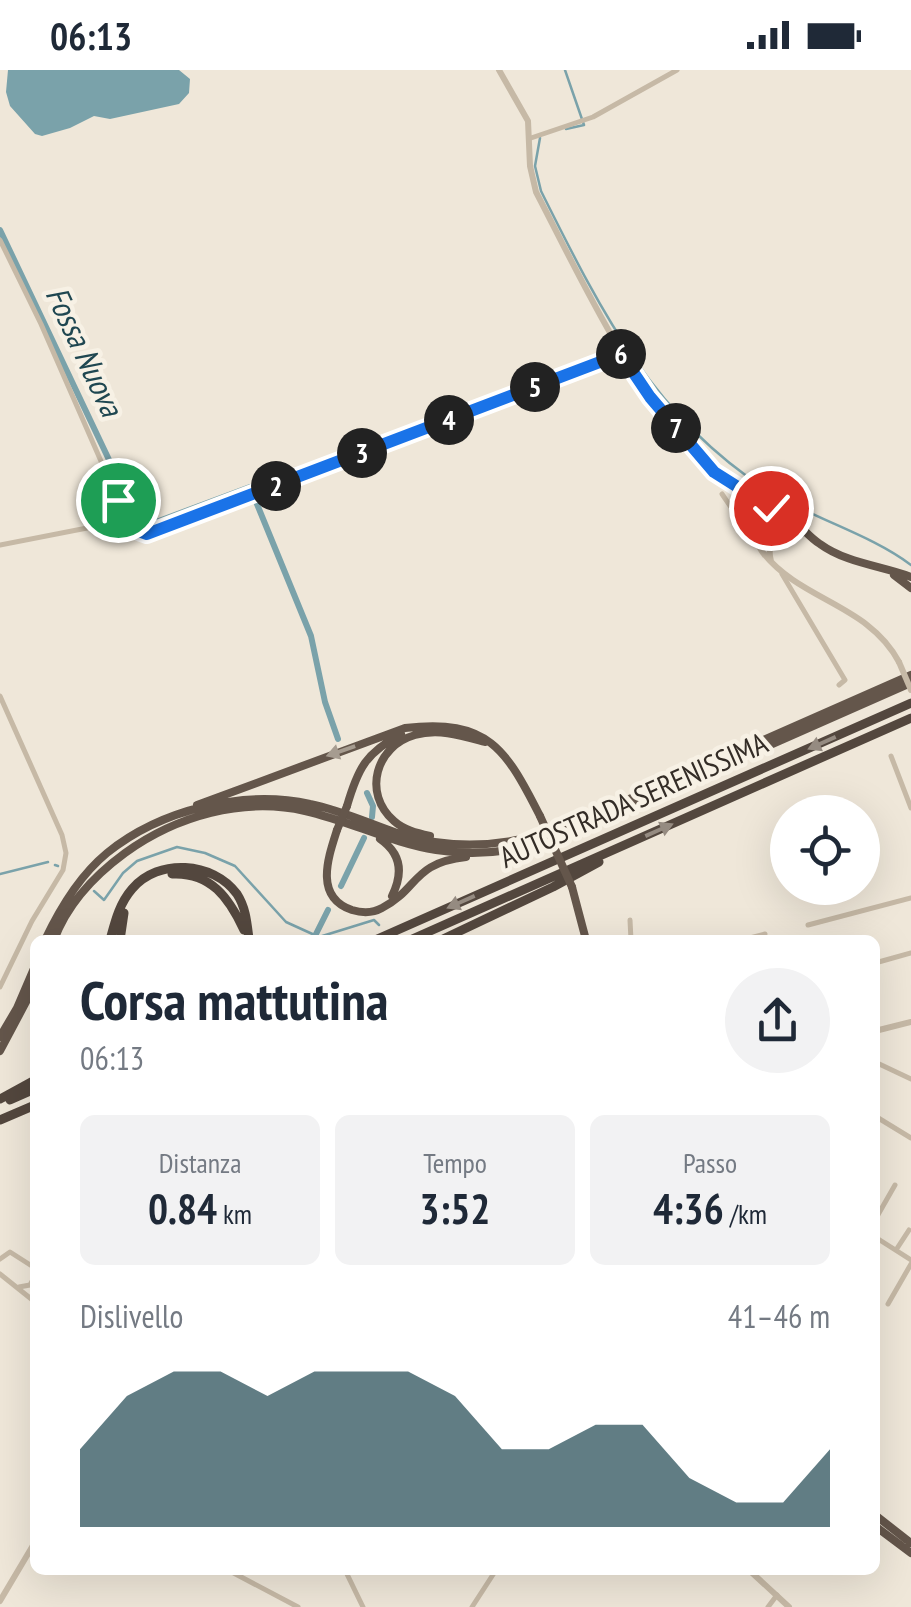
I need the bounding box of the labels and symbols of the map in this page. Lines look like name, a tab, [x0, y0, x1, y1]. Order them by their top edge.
water label: Fossa Nuova	[37, 280, 134, 424]
pin: 6	[596, 329, 646, 379]
pin: 5	[510, 362, 560, 412]
pin: 4	[424, 395, 474, 445]
pin: 7	[651, 403, 701, 453]
pin: 3	[337, 428, 387, 478]
pin	[76, 458, 161, 543]
pin: 2	[251, 461, 301, 511]
pin	[729, 466, 814, 551]
street label: AUTOSTRADA SERENISSIMA	[493, 722, 774, 876]
one-way arrow	[807, 735, 837, 751]
one-way arrow	[325, 744, 355, 759]
one-way arrow	[644, 822, 674, 838]
one-way arrow	[446, 894, 475, 911]

